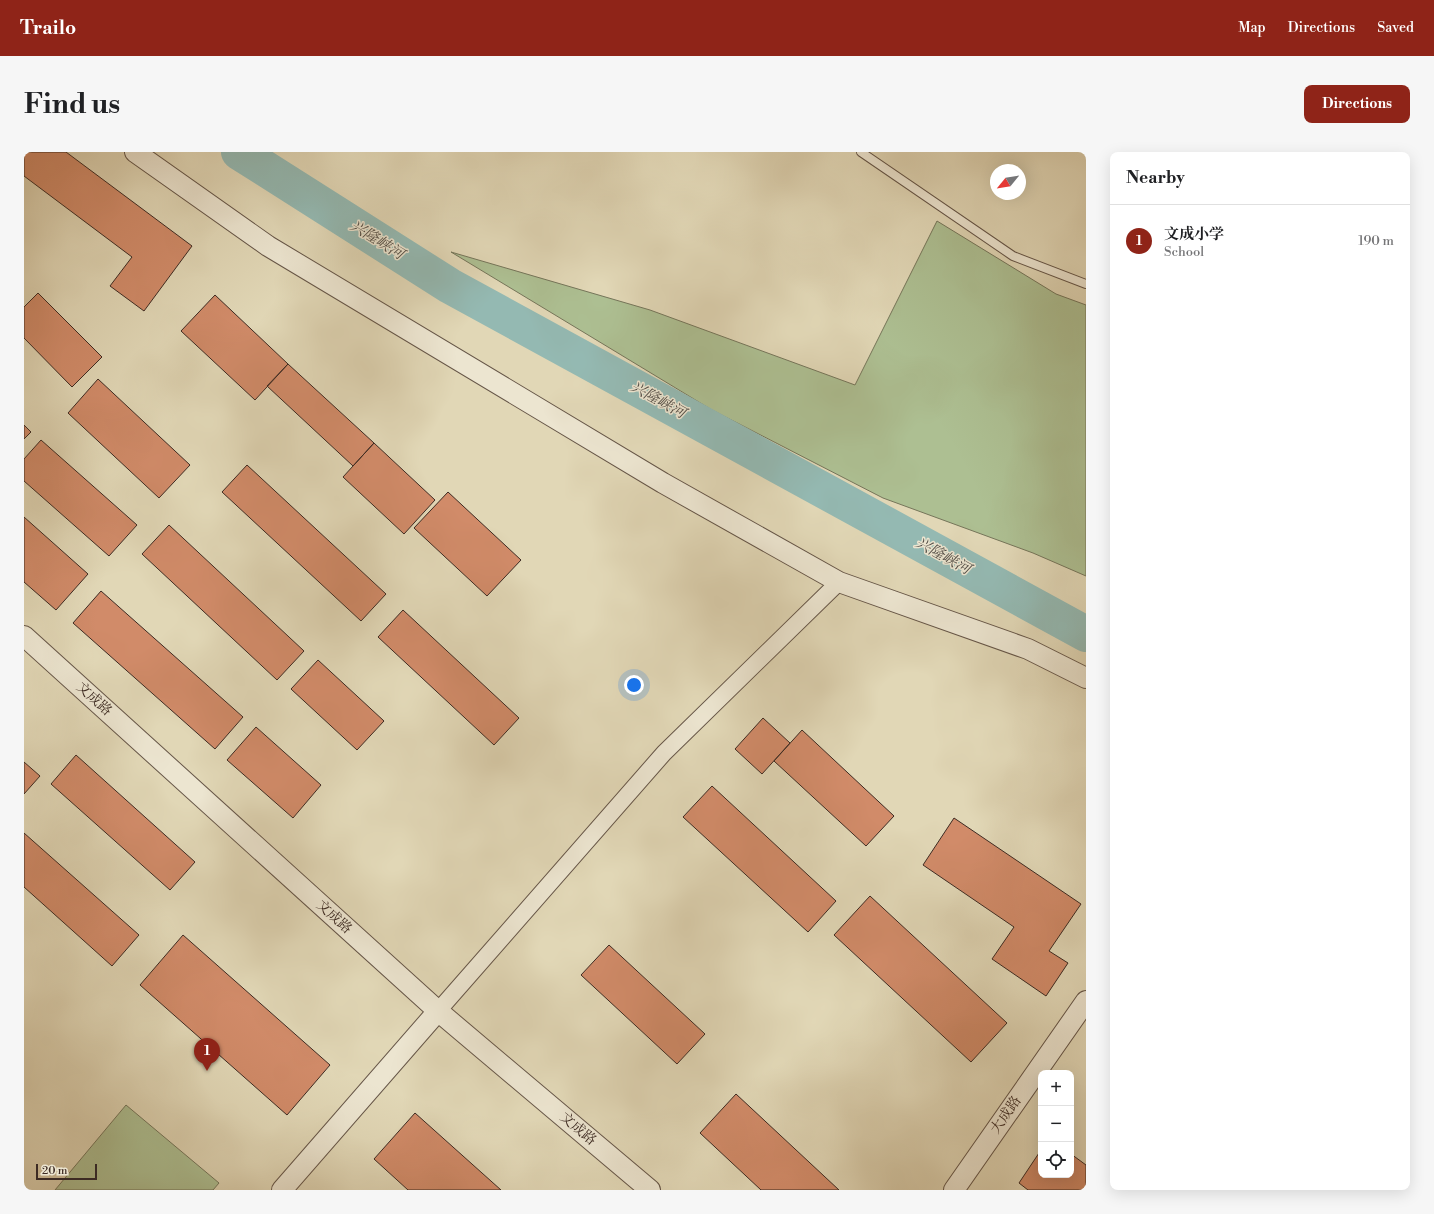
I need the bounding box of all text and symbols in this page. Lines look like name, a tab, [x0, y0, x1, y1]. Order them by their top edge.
text: Trailo	[20, 16, 76, 40]
text: Map	[1238, 19, 1266, 37]
text: Directions	[1288, 19, 1355, 37]
text: Saved	[1377, 19, 1414, 37]
button: Directions	[1304, 85, 1410, 123]
text: Find us	[24, 87, 120, 122]
north arrow	[990, 164, 1026, 200]
text: Nearby	[1126, 167, 1185, 189]
water label: 兴隆峡河	[347, 216, 410, 266]
text: 文成小学	[1164, 225, 1224, 244]
text: 1	[1136, 233, 1142, 249]
text: 190 m	[1358, 233, 1394, 249]
text: School	[1164, 244, 1204, 260]
water label: 兴隆峡河	[627, 377, 691, 424]
water label: 兴隆峡河	[912, 533, 976, 580]
your location	[624, 675, 644, 695]
street label: 文成路	[72, 678, 116, 720]
street label: 文成路	[312, 896, 356, 938]
pin: 1	[194, 1038, 220, 1071]
map controls	[1038, 1070, 1074, 1178]
button: +	[1038, 1070, 1074, 1106]
street label: 大成路	[987, 1093, 1025, 1137]
button: −	[1038, 1106, 1074, 1142]
street label: 文成路	[556, 1109, 600, 1149]
button: locate	[1038, 1142, 1074, 1178]
scale bar	[36, 1162, 97, 1181]
text: 20 m	[42, 1164, 67, 1178]

